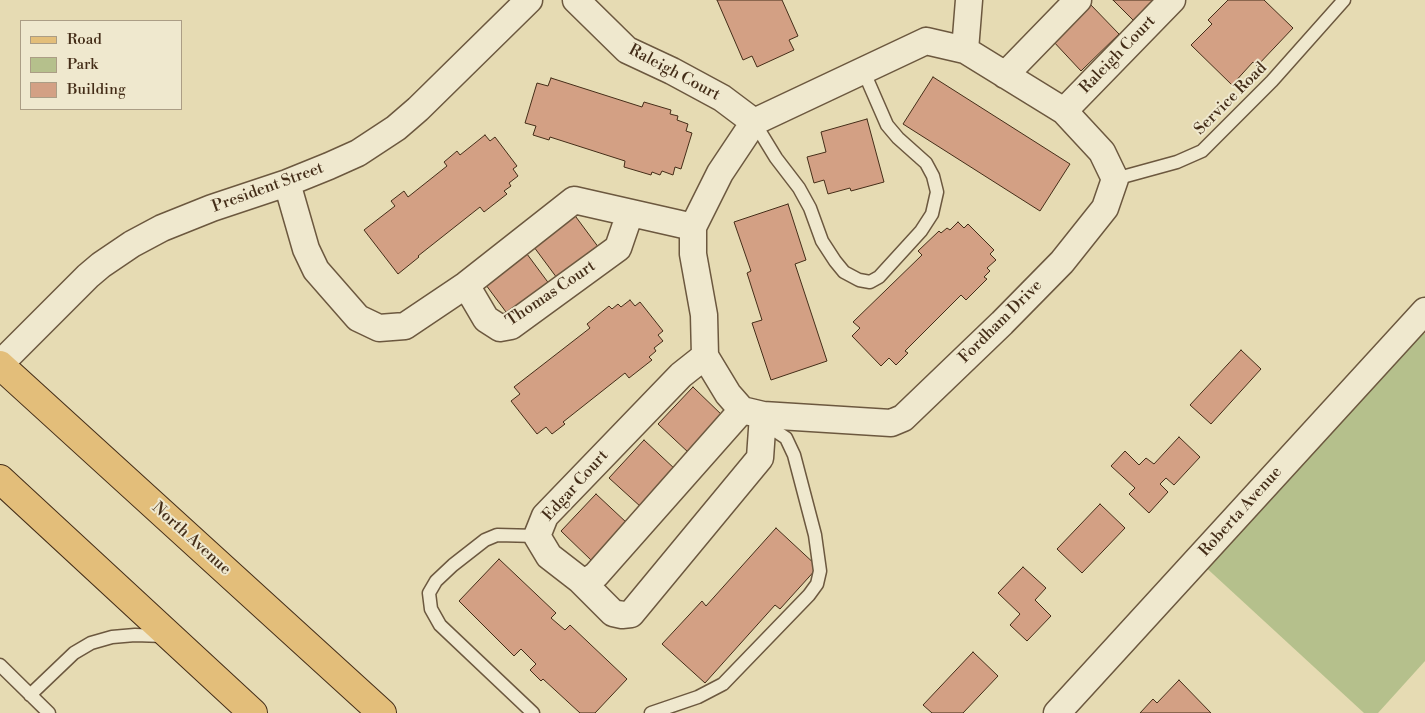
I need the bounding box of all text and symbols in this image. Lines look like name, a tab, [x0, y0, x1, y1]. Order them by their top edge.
street label: Raleigh Court	[1076, 12, 1160, 98]
legend	[20, 20, 182, 110]
text: Road	[67, 30, 102, 49]
street label: Raleigh Court	[625, 41, 723, 105]
text: Park	[67, 55, 98, 74]
street label: Service Road	[1191, 59, 1271, 139]
text: Building	[67, 80, 126, 99]
street label: President Street	[210, 159, 326, 217]
street label: Thomas Court	[503, 257, 599, 331]
street label: Fordham Drive	[955, 276, 1047, 368]
street label: Edgar Court	[539, 447, 613, 525]
street label: Roberta Avenue	[1196, 463, 1286, 561]
street label: North Avenue	[148, 499, 234, 579]

